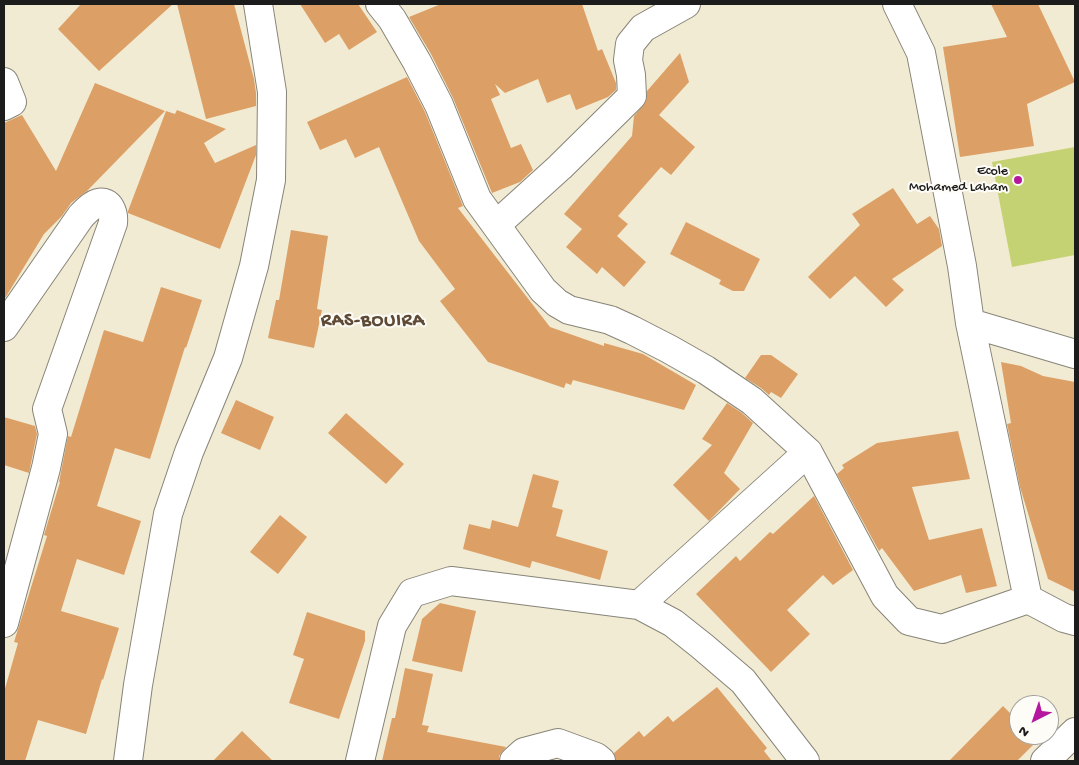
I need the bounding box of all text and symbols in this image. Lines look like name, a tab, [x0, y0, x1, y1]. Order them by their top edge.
place label: Ecole Mohamed Laham	[909, 164, 1008, 196]
marker: Ecole Mohamed Laham	[1012, 174, 1024, 186]
district label: RAS-BOUIRA	[320, 311, 426, 333]
north arrow	[1009, 695, 1059, 745]
text: N	[1015, 722, 1034, 740]

